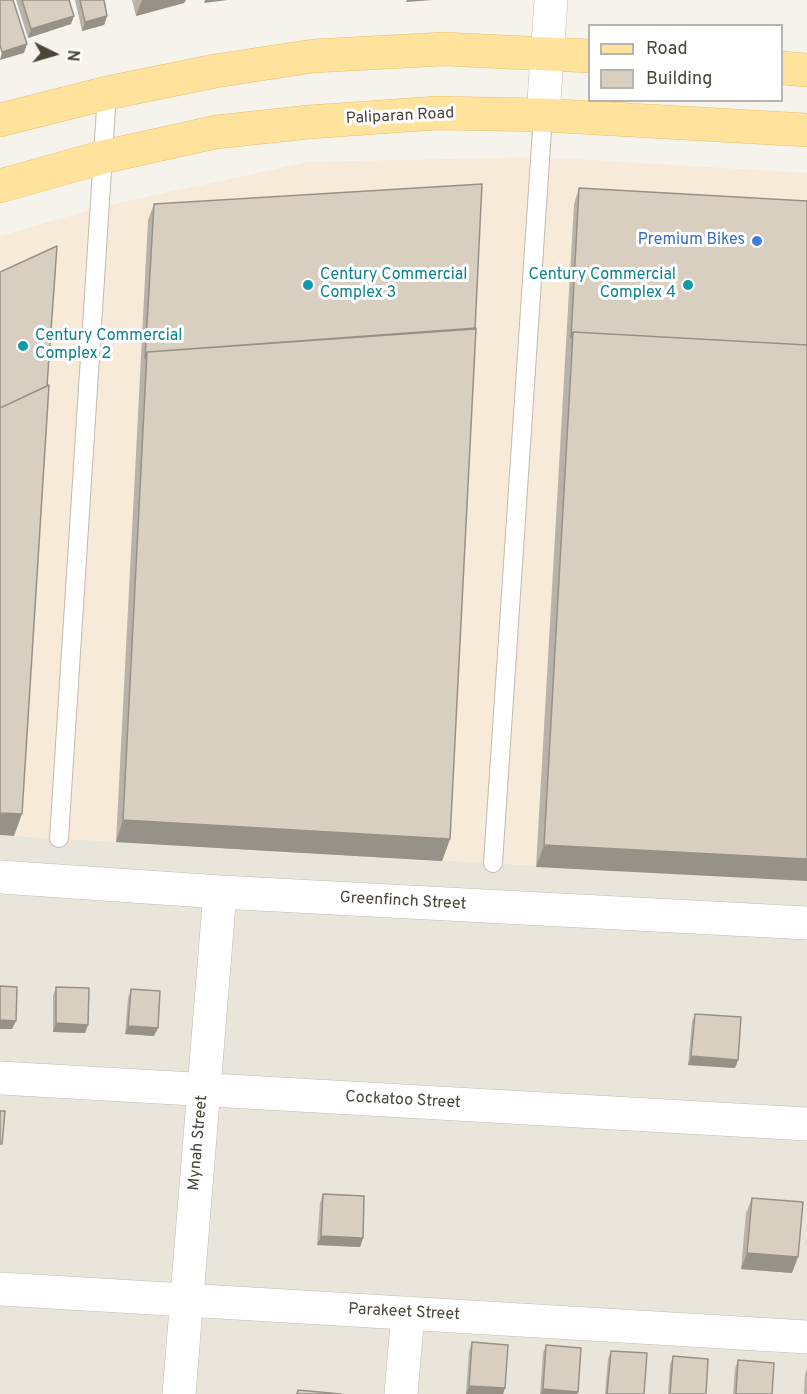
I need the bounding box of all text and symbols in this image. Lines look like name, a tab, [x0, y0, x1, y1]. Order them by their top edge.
north arrow	[24, 24, 84, 84]
legend	[588, 24, 783, 102]
text: Road	[646, 38, 688, 61]
text: N	[61, 49, 82, 62]
text: Building	[646, 68, 712, 91]
street label: Paliparan Road	[345, 105, 455, 129]
place label: Premium Bikes	[638, 231, 745, 251]
marker: Premium Bikes	[750, 234, 764, 248]
place label: Century Commercial Complex 3	[320, 266, 467, 304]
place label: Century Commercial Complex 4	[529, 266, 676, 304]
marker: Century Commercial Complex 3	[301, 278, 315, 292]
marker: Century Commercial Complex 4	[681, 278, 695, 292]
place label: Century Commercial Complex 2	[35, 327, 182, 365]
marker: Century Commercial Complex 2	[16, 339, 30, 353]
street label: Greenfinch Street	[339, 889, 467, 915]
street label: Cockatoo Street	[345, 1088, 461, 1114]
street label: Mynah Street	[185, 1094, 213, 1192]
street label: Parakeet Street	[348, 1300, 460, 1326]

